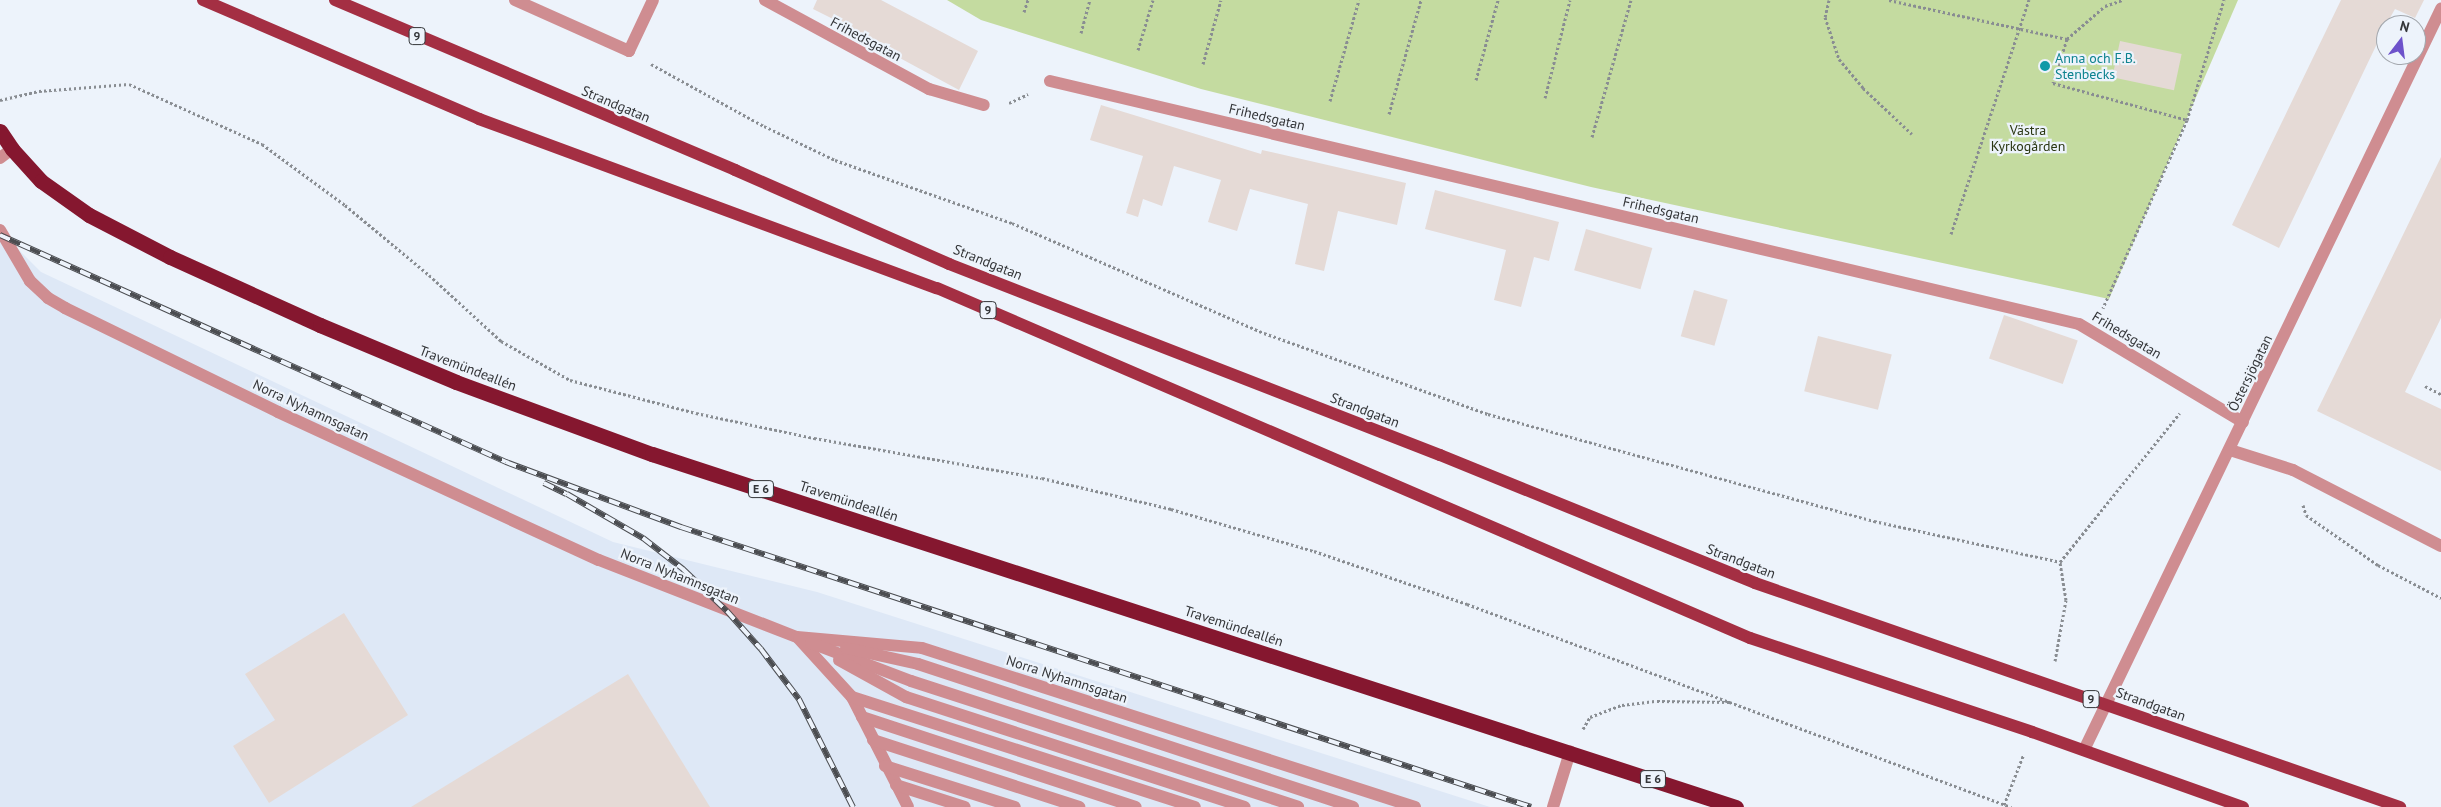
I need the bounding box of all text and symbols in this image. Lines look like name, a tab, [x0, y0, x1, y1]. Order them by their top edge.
street label: Frihedsgatan	[828, 13, 904, 65]
north arrow	[2376, 15, 2426, 65]
text: N	[2398, 17, 2411, 36]
road number: 9	[408, 27, 426, 46]
place label: Anna och F.B. Stenbecks	[2055, 50, 2136, 82]
marker: Anna och F.B. Stenbecks	[2039, 60, 2051, 72]
street label: Strandgatan	[579, 82, 653, 126]
street label: Frihedsgatan	[1227, 100, 1307, 134]
park label: Västra Kyrkogården	[1991, 122, 2065, 154]
street label: Frihedsgatan	[1621, 193, 1701, 227]
street label: Strandgatan	[951, 241, 1025, 283]
road number: 9	[979, 300, 997, 320]
street label: Frihedsgatan	[2089, 308, 2165, 362]
street label: Östersjögatan	[2224, 332, 2276, 414]
street label: Travemündeallén	[417, 342, 519, 394]
street label: Norra Nyhamnsgatan	[250, 376, 372, 444]
street label: Strandgatan	[1328, 389, 1402, 431]
street label: Travemündeallén	[798, 477, 900, 525]
road number: E 6	[747, 479, 775, 498]
street label: Strandgatan	[1704, 540, 1778, 582]
street label: Norra Nyhamnsgatan	[618, 545, 742, 607]
street label: Travemündeallén	[1183, 602, 1285, 650]
street label: Norra Nyhamnsgatan	[1004, 651, 1130, 707]
street label: Strandgatan	[2114, 684, 2188, 724]
road number: 9	[2082, 690, 2100, 709]
road number: E 6	[1639, 770, 1667, 789]

